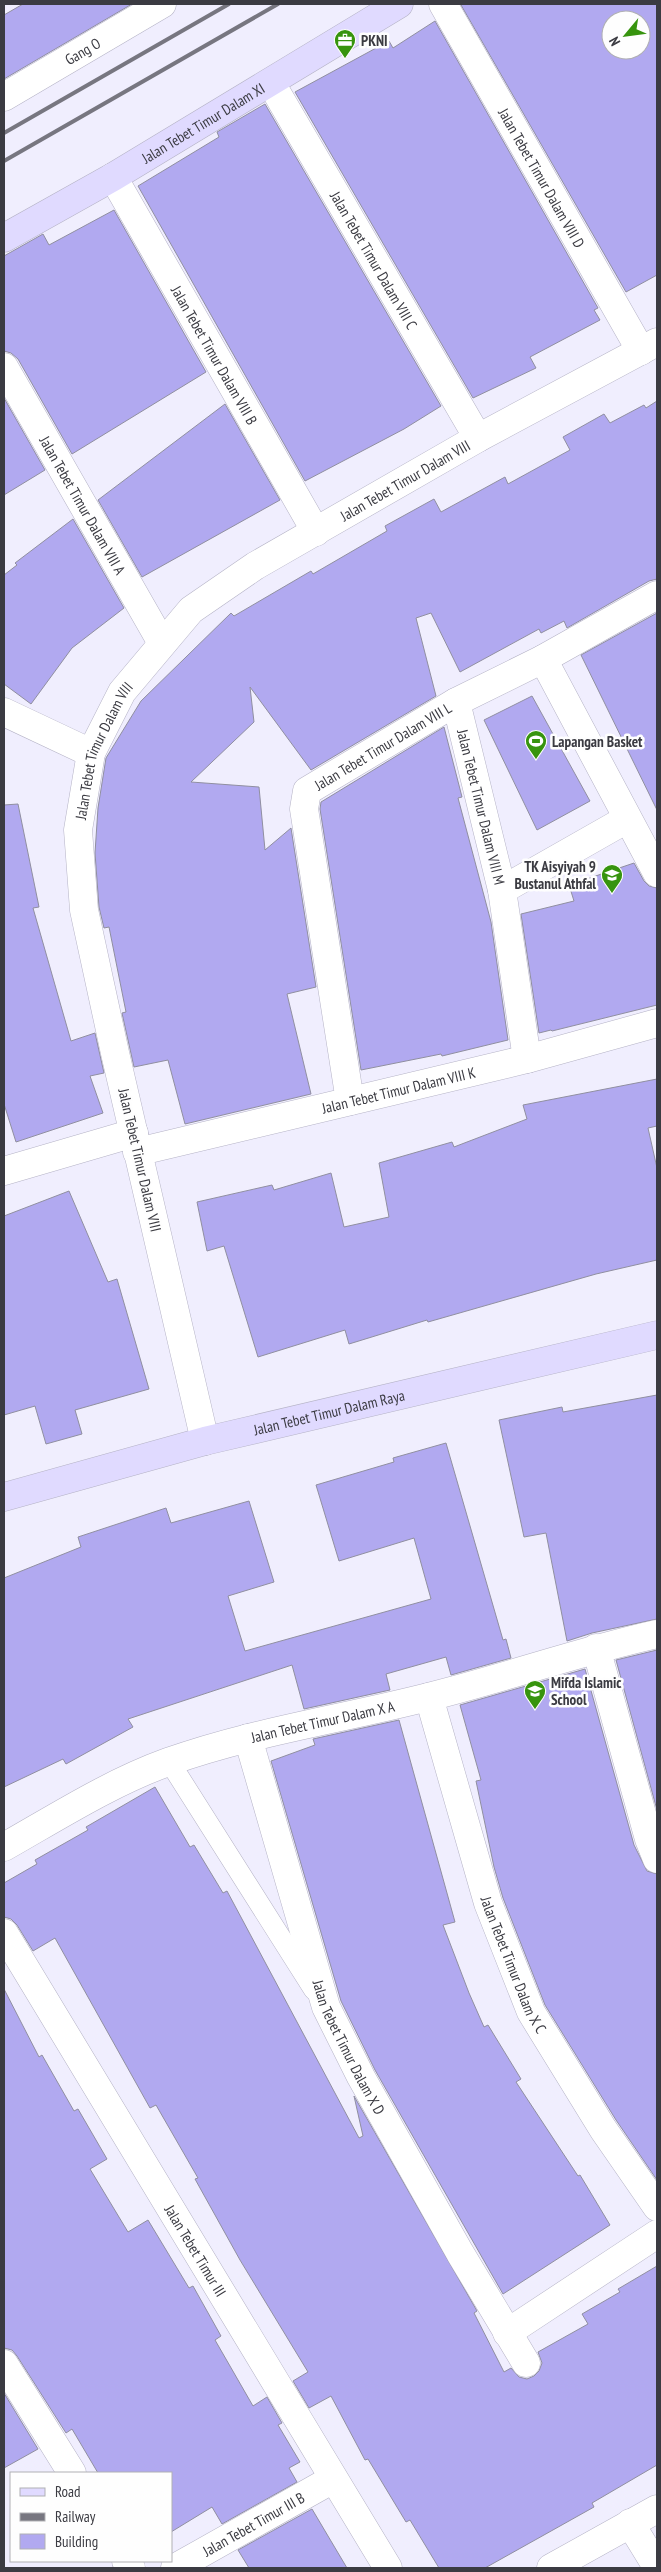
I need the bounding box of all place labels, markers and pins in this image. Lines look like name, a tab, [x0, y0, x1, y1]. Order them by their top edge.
office icon: PKNI	[333, 28, 357, 59]
place label: PKNI	[361, 31, 388, 50]
sports icon: Lapangan Basket	[524, 729, 548, 760]
place label: Lapangan Basket	[552, 732, 643, 751]
place label: TK Aisyiyah 9 Bustanul Athfal	[514, 857, 596, 893]
school or university icon: TK Aisyiyah 9 Bustanul Athfal	[600, 863, 624, 894]
place label: Mifda Islamic School	[551, 1673, 622, 1709]
school or university icon: Mifda Islamic School	[523, 1679, 547, 1710]

